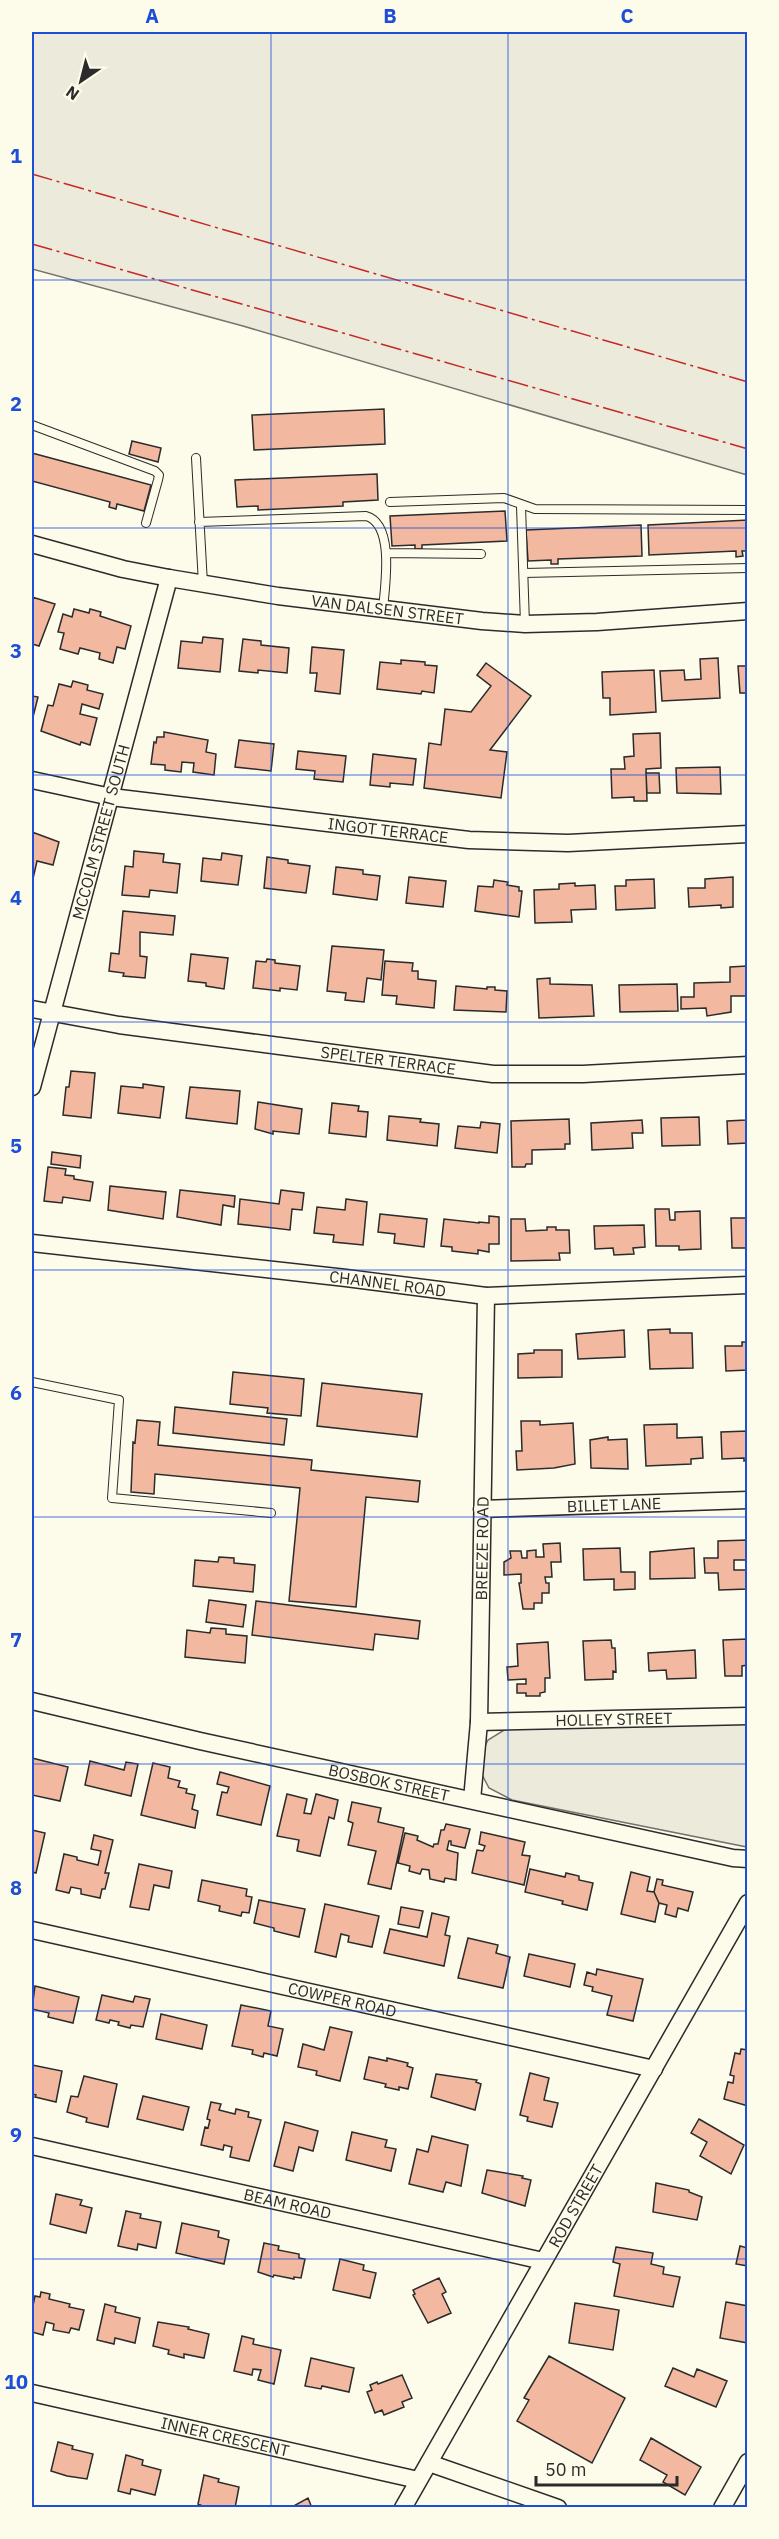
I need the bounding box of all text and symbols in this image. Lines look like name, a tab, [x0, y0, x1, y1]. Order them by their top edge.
text: A	[145, 2, 159, 29]
text: B	[383, 2, 397, 29]
text: C	[620, 2, 634, 29]
north arrow	[51, 51, 111, 111]
text: N	[62, 82, 83, 105]
text: 1	[10, 142, 22, 169]
text: 2	[10, 390, 22, 417]
street label: VAN DALSEN STREET	[310, 590, 465, 629]
text: 3	[10, 637, 22, 664]
street label: MCCOLM STREET SOUTH	[67, 742, 134, 922]
street label: INGOT TERRACE	[327, 813, 449, 847]
text: 4	[10, 884, 22, 911]
street label: SPELTER TERRACE	[320, 1042, 457, 1079]
text: 5	[10, 1132, 22, 1159]
street label: CHANNEL ROAD	[328, 1266, 447, 1301]
text: 6	[10, 1379, 22, 1406]
street label: BILLET LANE	[566, 1493, 661, 1516]
street label: BREEZE ROAD	[471, 1496, 493, 1600]
text: 7	[10, 1626, 22, 1653]
street label: HOLLEY STREET	[555, 1708, 673, 1730]
street label: BOSBOK STREET	[327, 1759, 451, 1805]
text: 8	[10, 1874, 22, 1901]
street label: COWPER ROAD	[286, 1978, 398, 2021]
text: 9	[10, 2121, 22, 2148]
street label: ROD STREET	[544, 2161, 607, 2251]
street label: BEAM ROAD	[242, 2184, 333, 2223]
text: 10	[4, 2368, 28, 2395]
street label: INNER CRESCENT	[159, 2412, 291, 2461]
scale bar	[536, 2449, 677, 2487]
text: 50 m	[545, 2458, 587, 2481]

